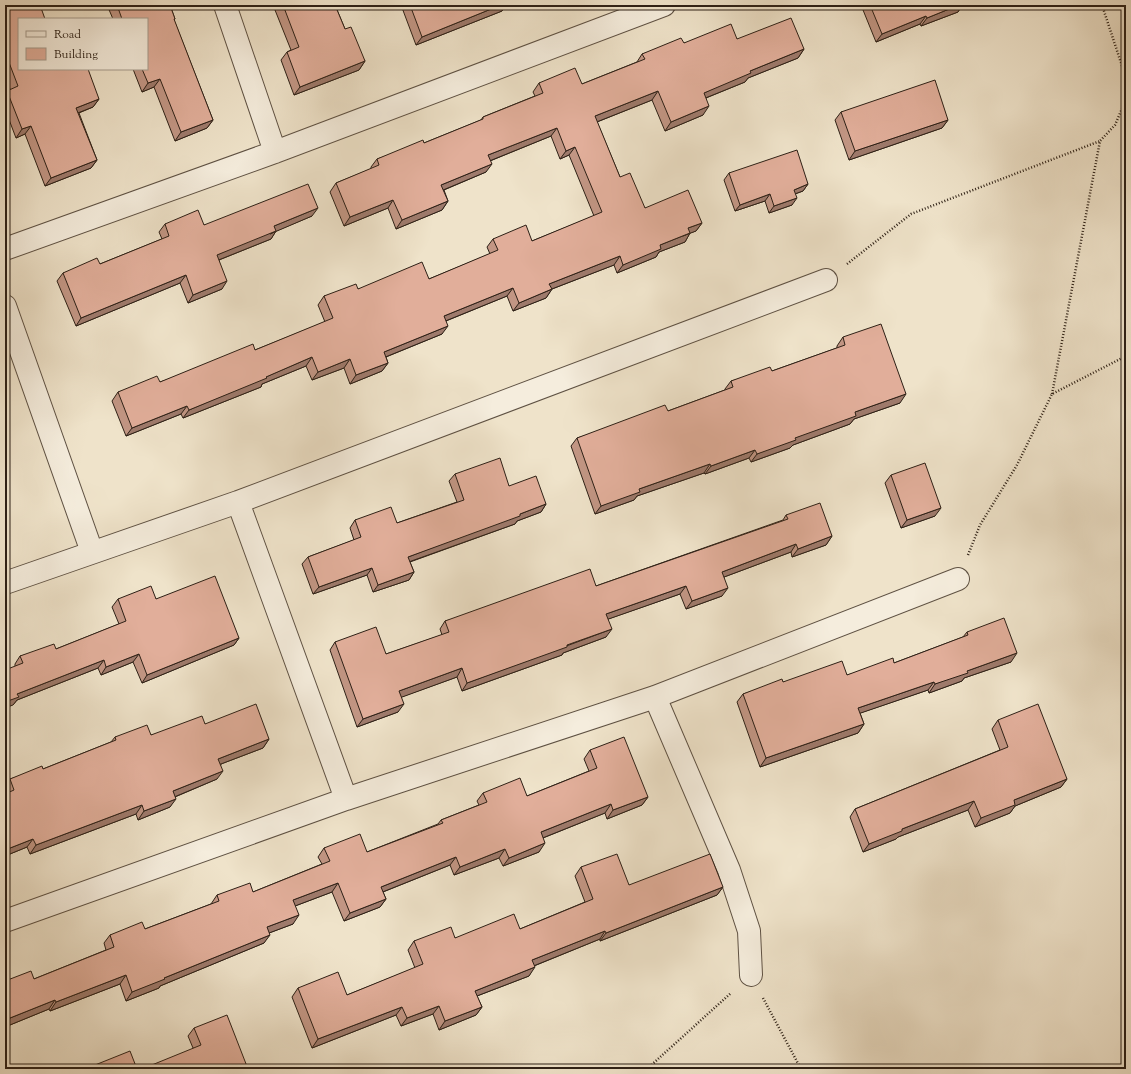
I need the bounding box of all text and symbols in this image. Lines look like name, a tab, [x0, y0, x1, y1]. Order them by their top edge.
legend	[18, 18, 148, 70]
text: Road	[54, 26, 81, 44]
text: Building	[54, 46, 98, 64]

